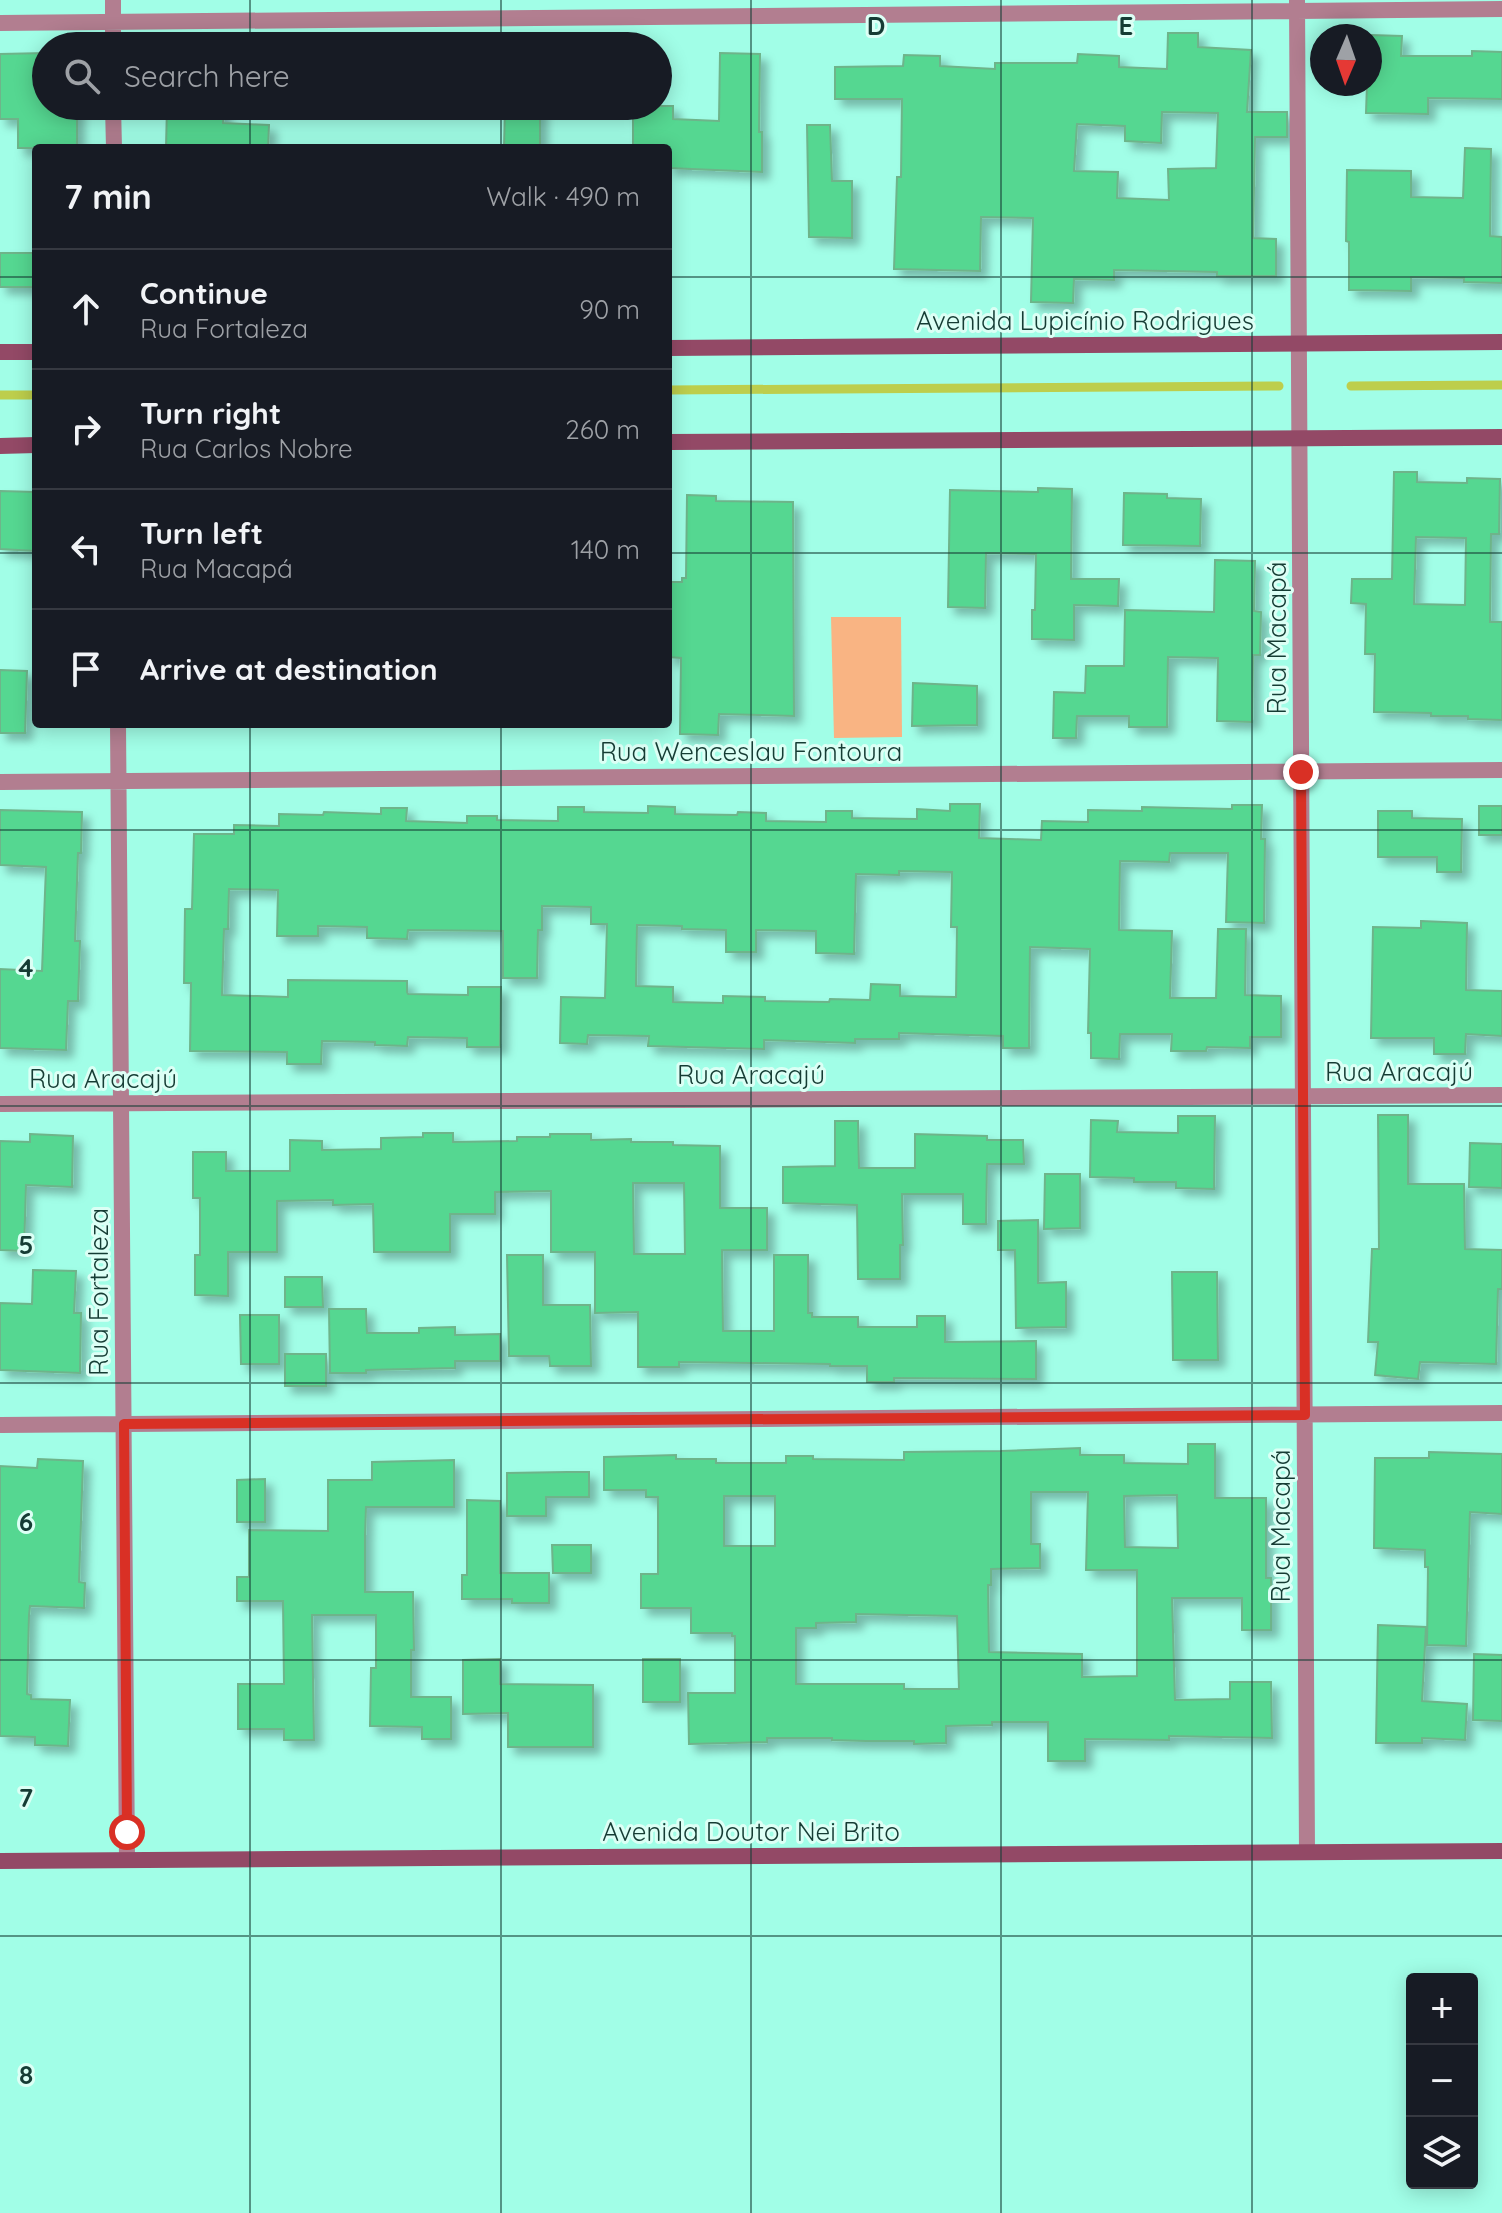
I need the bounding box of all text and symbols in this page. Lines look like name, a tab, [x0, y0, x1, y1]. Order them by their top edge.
text: D	[867, 9, 885, 42]
text: E	[1119, 9, 1133, 42]
north arrow	[1310, 24, 1382, 96]
search box	[32, 32, 672, 120]
icon: search	[60, 54, 104, 98]
text: Search here	[124, 57, 290, 95]
text: 7 min	[64, 175, 152, 218]
text: Walk · 490 m	[486, 180, 640, 213]
text: Continue	[140, 274, 268, 312]
icon: ahead	[64, 287, 108, 331]
text: 90 m	[579, 293, 640, 326]
street label: Avenida Lupicínio Rodrigues	[916, 304, 1254, 337]
text: Rua Fortaleza	[140, 312, 308, 345]
text: Turn right	[140, 394, 281, 432]
icon: right	[64, 407, 108, 451]
text: 260 m	[565, 413, 640, 446]
text: Rua Carlos Nobre	[140, 432, 353, 465]
text: Turn left	[140, 514, 263, 552]
icon: left	[64, 527, 108, 571]
text: 140 m	[571, 533, 640, 566]
text: Rua Macapá	[140, 552, 293, 585]
street label: Rua Macapá	[1260, 562, 1293, 714]
icon: arrive	[64, 647, 108, 691]
text: Arrive at destination	[140, 650, 438, 688]
street label: Rua Wenceslau Fontoura	[600, 735, 902, 768]
route end	[1283, 754, 1319, 790]
text: 4	[18, 951, 34, 984]
street label: Rua Aracajú	[1325, 1055, 1473, 1088]
street label: Rua Aracajú	[677, 1058, 825, 1091]
street label: Rua Aracajú	[29, 1062, 177, 1095]
street label: Rua Fortaleza	[82, 1208, 115, 1376]
text: 5	[19, 1228, 33, 1261]
street label: Rua Macapá	[1264, 1450, 1297, 1602]
text: 6	[19, 1505, 33, 1538]
text: 7	[19, 1781, 33, 1814]
route start	[109, 1814, 145, 1850]
street label: Avenida Doutor Nei Brito	[602, 1815, 900, 1848]
map controls	[1406, 1973, 1478, 2189]
button: +	[1406, 1973, 1478, 2045]
button: −	[1406, 2045, 1478, 2117]
text: 8	[19, 2058, 33, 2091]
button: layers	[1406, 2117, 1478, 2189]

